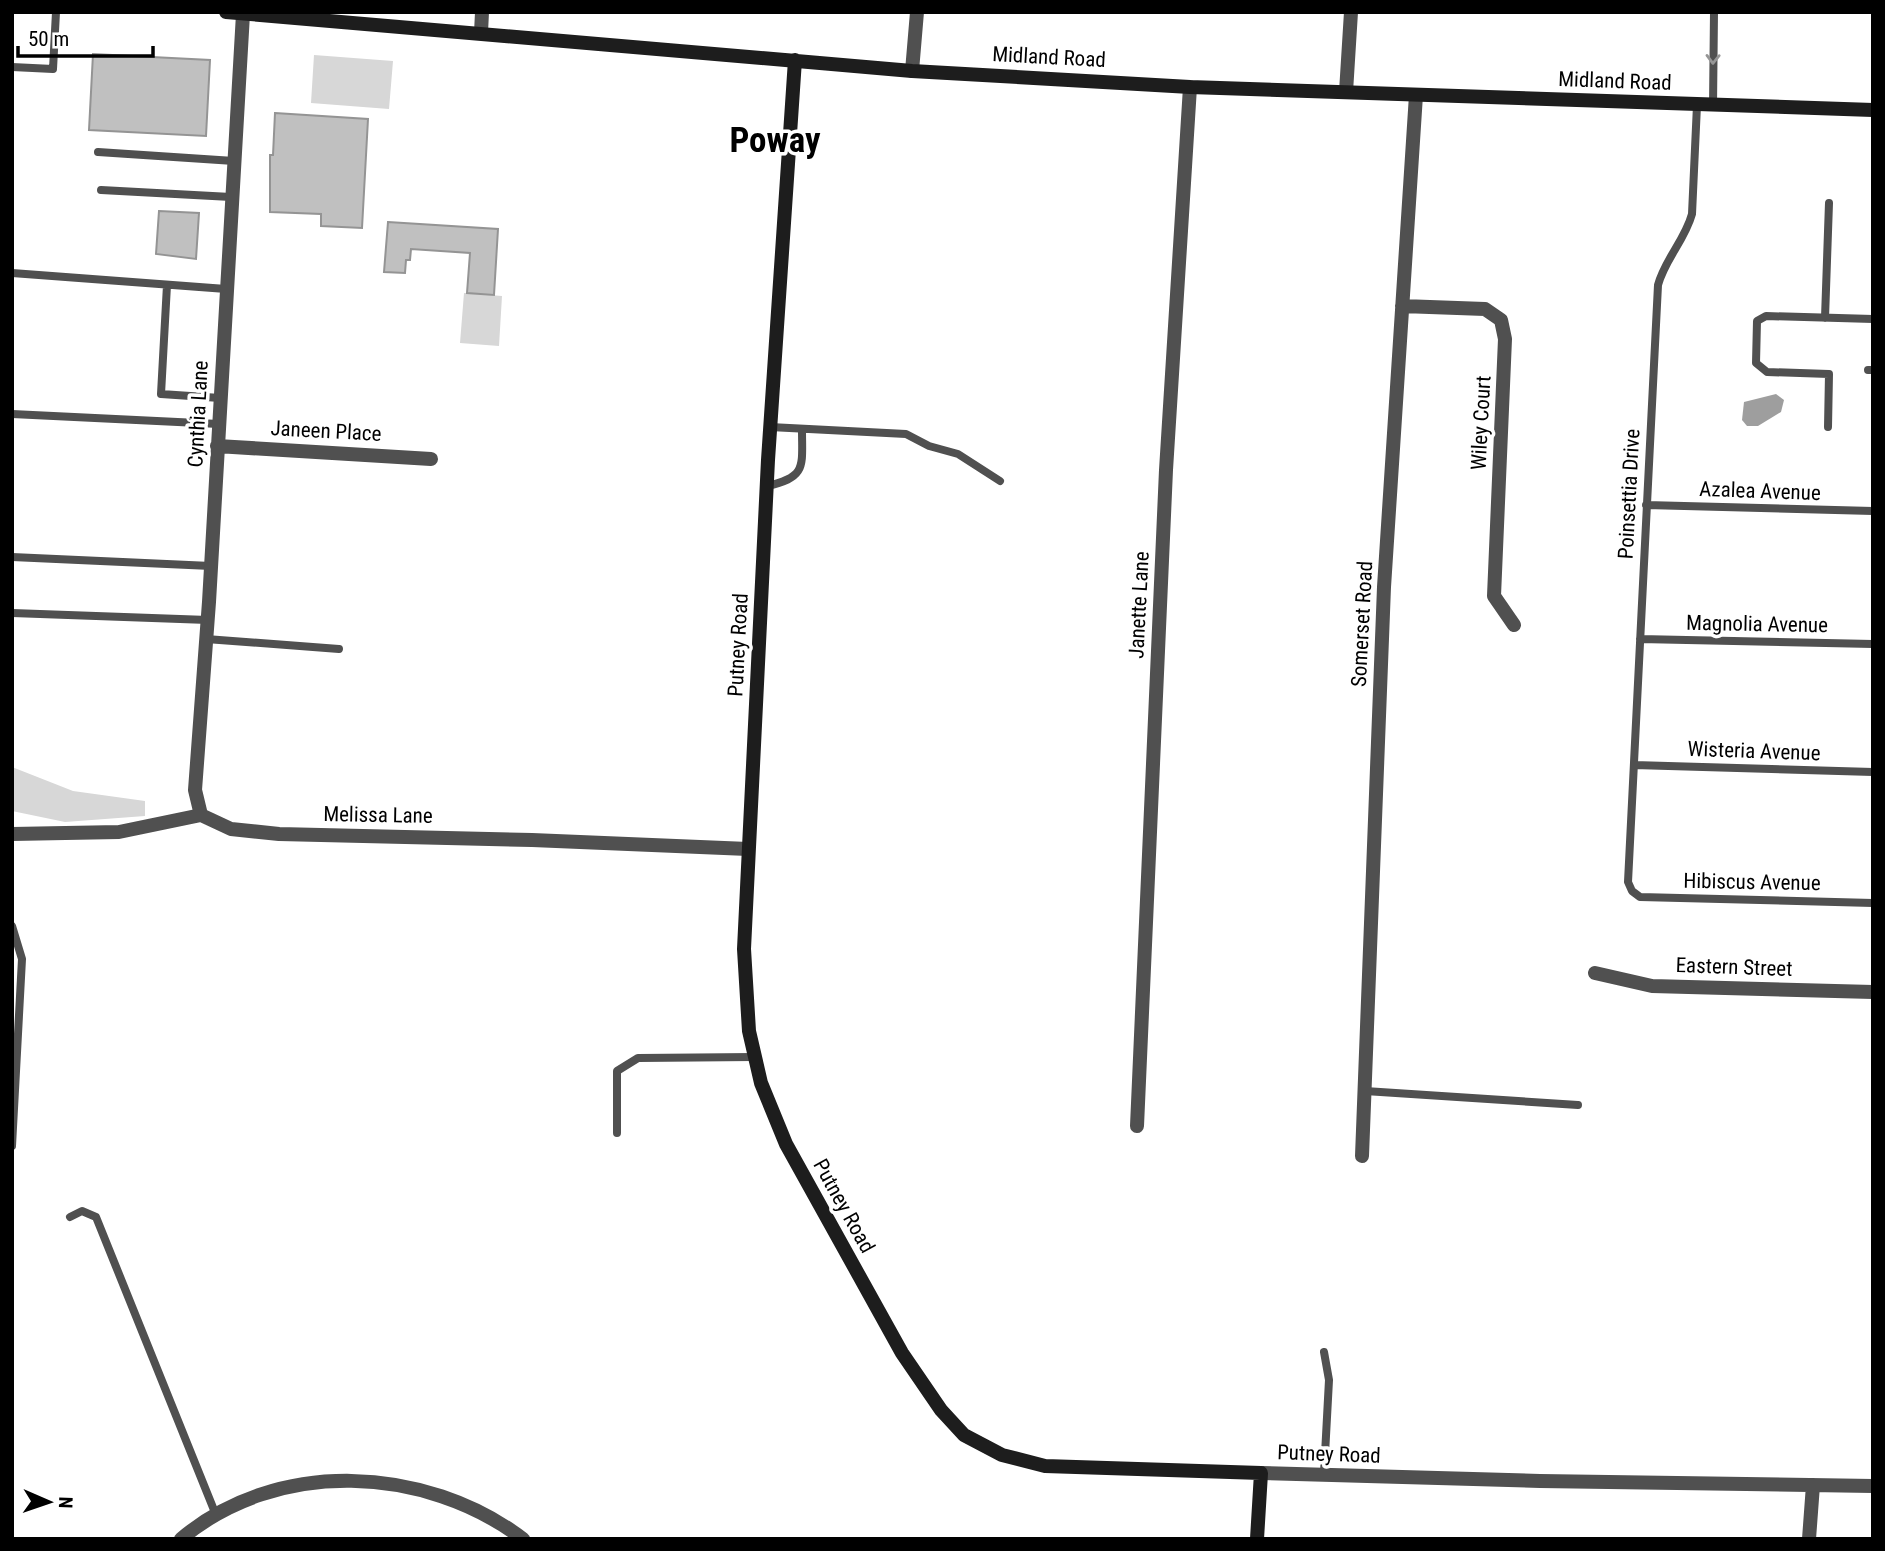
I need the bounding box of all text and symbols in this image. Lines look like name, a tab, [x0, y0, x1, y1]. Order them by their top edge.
scale bar	[18, 14, 152, 58]
text: 50 m	[28, 27, 69, 51]
street label: Midland Road	[992, 42, 1106, 72]
one-way arrow	[1706, 54, 1721, 65]
street label: Midland Road	[1558, 67, 1672, 95]
district label: Poway	[729, 120, 821, 161]
street label: Cynthia Lane	[183, 360, 213, 468]
street label: Wiley Court	[1467, 375, 1495, 471]
street label: Janeen Place	[270, 416, 382, 446]
street label: Poinsettia Drive	[1614, 428, 1644, 560]
street label: Azalea Avenue	[1699, 477, 1821, 505]
street label: Janette Lane	[1124, 551, 1154, 659]
street label: Somerset Road	[1347, 560, 1377, 688]
street label: Putney Road	[723, 593, 753, 697]
street label: Magnolia Avenue	[1686, 611, 1828, 637]
street label: Wisteria Avenue	[1687, 737, 1821, 765]
street label: Melissa Lane	[323, 802, 433, 828]
street label: Hibiscus Avenue	[1683, 869, 1821, 895]
street label: Eastern Street	[1675, 953, 1793, 981]
street label: Putney Road	[808, 1155, 880, 1257]
street label: Putney Road	[1277, 1440, 1381, 1468]
north arrow	[14, 1467, 84, 1537]
text: N	[54, 1496, 77, 1509]

